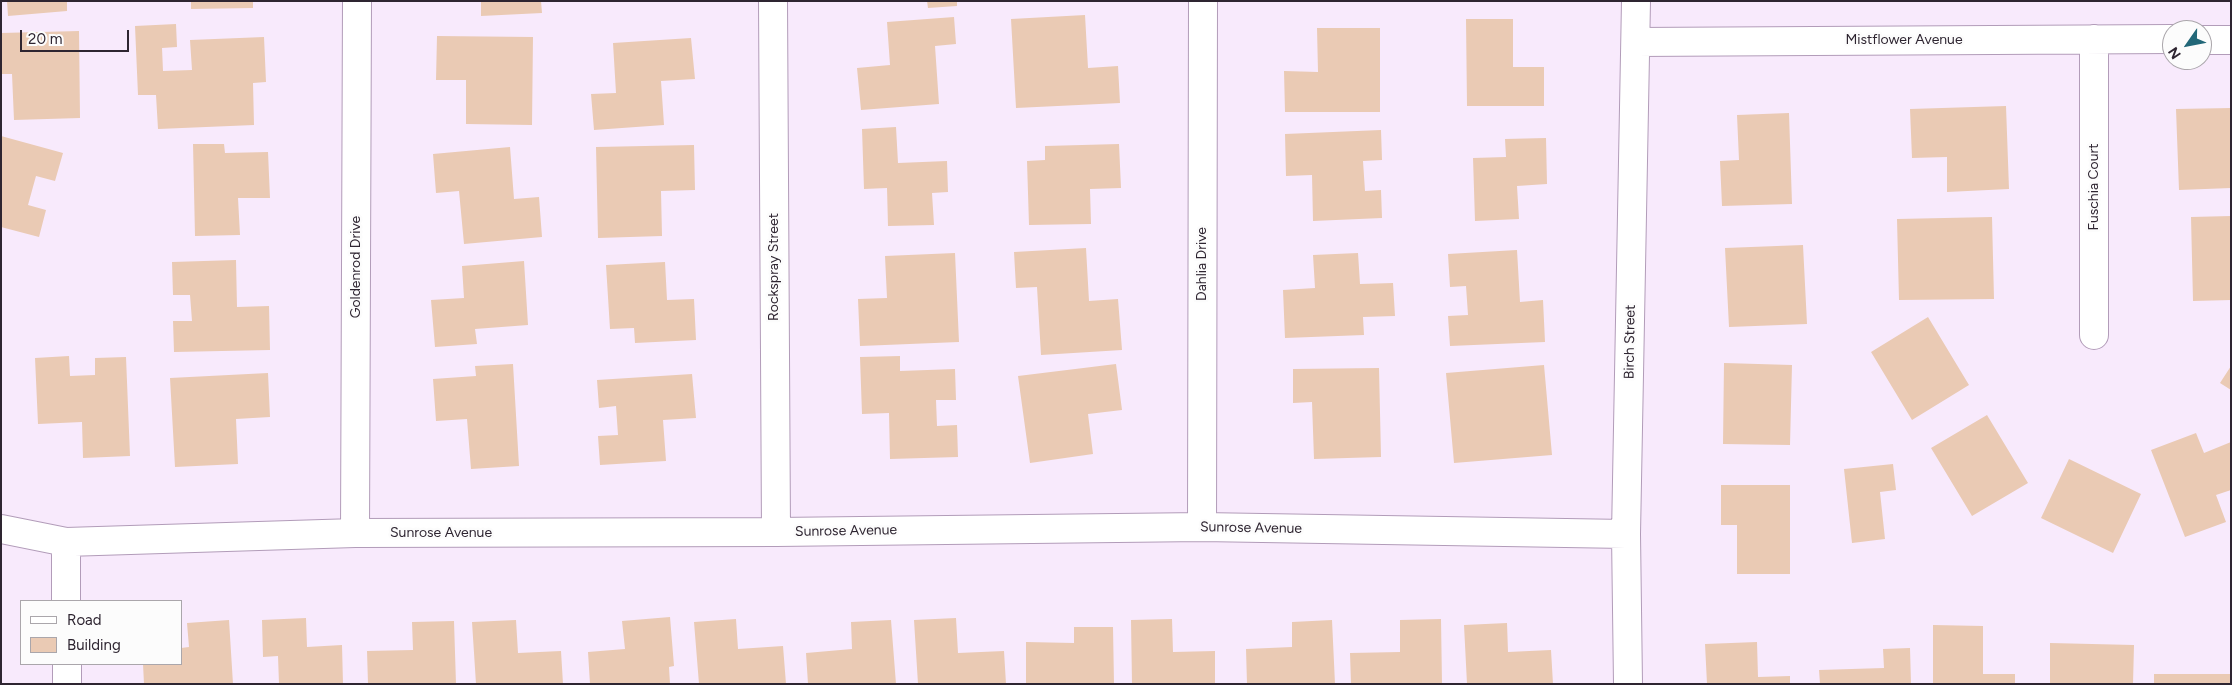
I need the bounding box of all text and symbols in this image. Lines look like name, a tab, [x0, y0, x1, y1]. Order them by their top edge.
scale bar	[22, 20, 131, 52]
north arrow	[2162, 20, 2212, 70]
text: 20 m	[28, 30, 62, 48]
street label: Mistflower Avenue	[1845, 32, 1963, 48]
text: N	[2165, 44, 2185, 62]
street label: Fuschia Court	[2086, 143, 2102, 231]
street label: Rockspray Street	[766, 213, 782, 321]
street label: Goldenrod Drive	[348, 216, 364, 318]
street label: Dahlia Drive	[1194, 227, 1210, 301]
street label: Birch Street	[1621, 305, 1639, 379]
street label: Sunrose Avenue	[1200, 519, 1302, 537]
street label: Sunrose Avenue	[795, 522, 897, 540]
street label: Sunrose Avenue	[390, 525, 492, 541]
legend	[20, 600, 182, 665]
text: Road	[67, 611, 102, 629]
text: Building	[67, 636, 121, 654]

